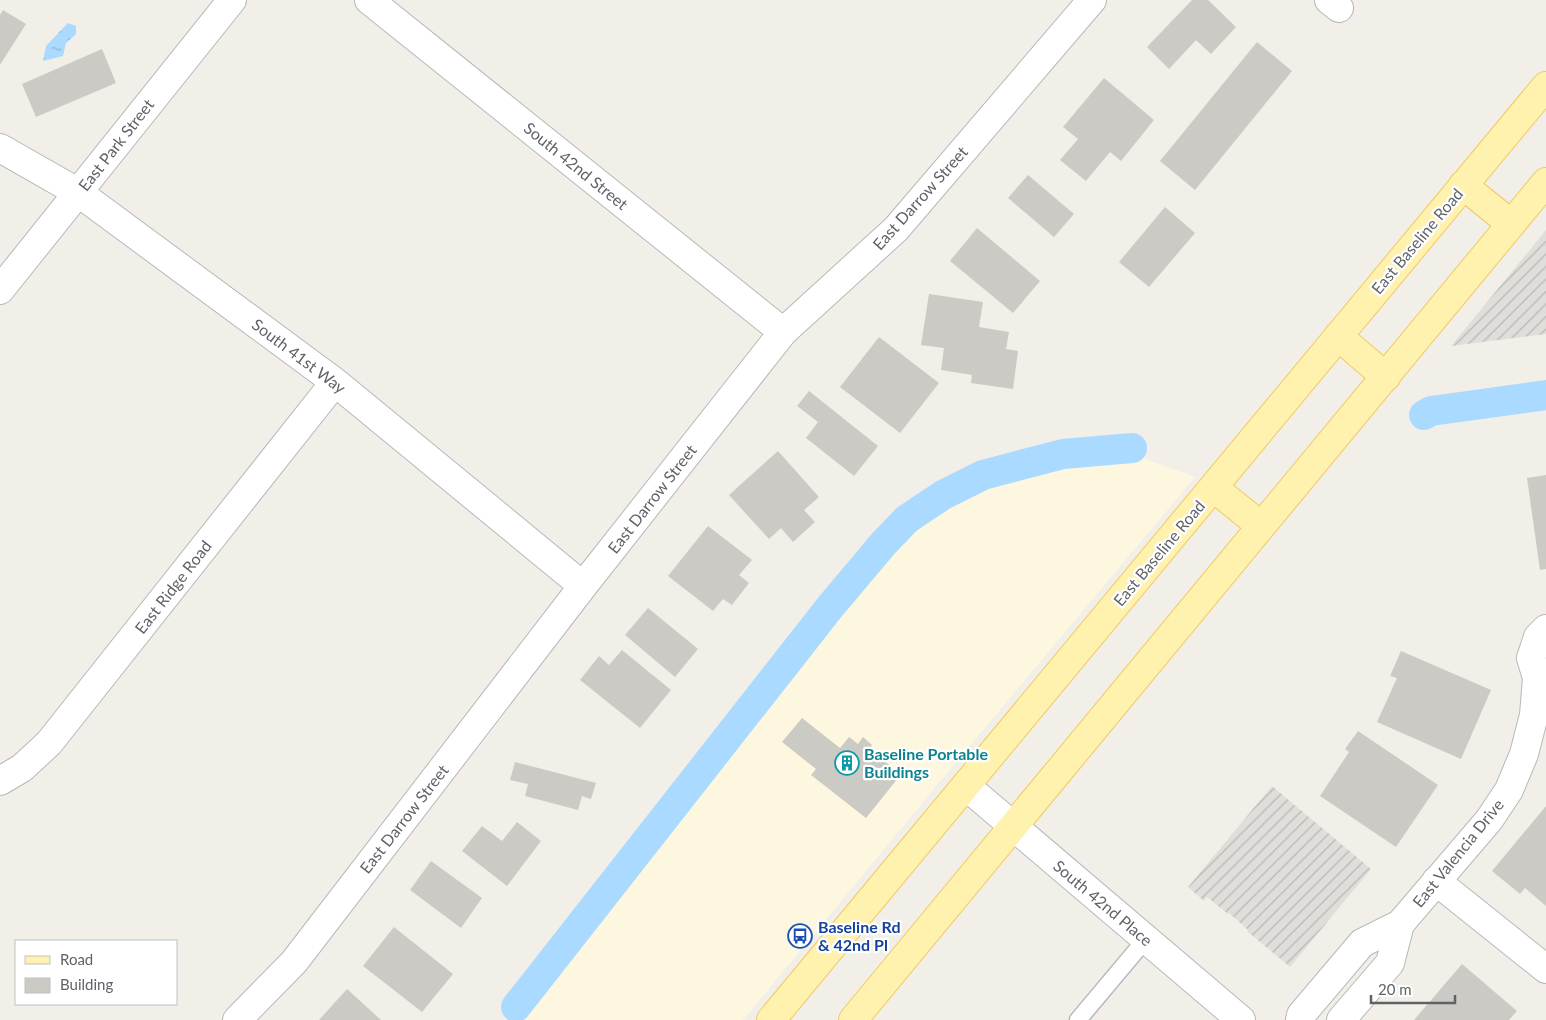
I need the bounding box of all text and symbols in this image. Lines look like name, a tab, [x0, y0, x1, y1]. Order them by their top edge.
street label: East Park Street	[74, 95, 158, 194]
street label: South 42nd Street	[521, 118, 632, 213]
street label: East Darrow Street	[868, 142, 971, 253]
street label: East Baseline Road	[1367, 184, 1466, 297]
street label: South 41st Way	[249, 314, 350, 397]
street label: East Darrow Street	[603, 440, 700, 557]
street label: East Baseline Road	[1109, 496, 1208, 609]
street label: East Ridge Road	[130, 536, 215, 637]
place label: Baseline Portable Buildings	[864, 744, 988, 781]
building icon: Baseline Portable Buildings	[834, 750, 860, 776]
street label: East Darrow Street	[355, 760, 452, 877]
street label: East Valencia Drive	[1408, 795, 1507, 911]
street label: South 42nd Place	[1050, 856, 1157, 949]
place label: Baseline Rd & 42nd Pl	[818, 917, 901, 954]
bus stop icon: Baseline Rd & 42nd Pl	[787, 923, 813, 949]
legend	[15, 940, 178, 1005]
text: Road	[60, 950, 93, 968]
scale bar	[1371, 972, 1455, 1004]
text: Building	[60, 975, 113, 993]
text: 20 m	[1378, 980, 1412, 998]

